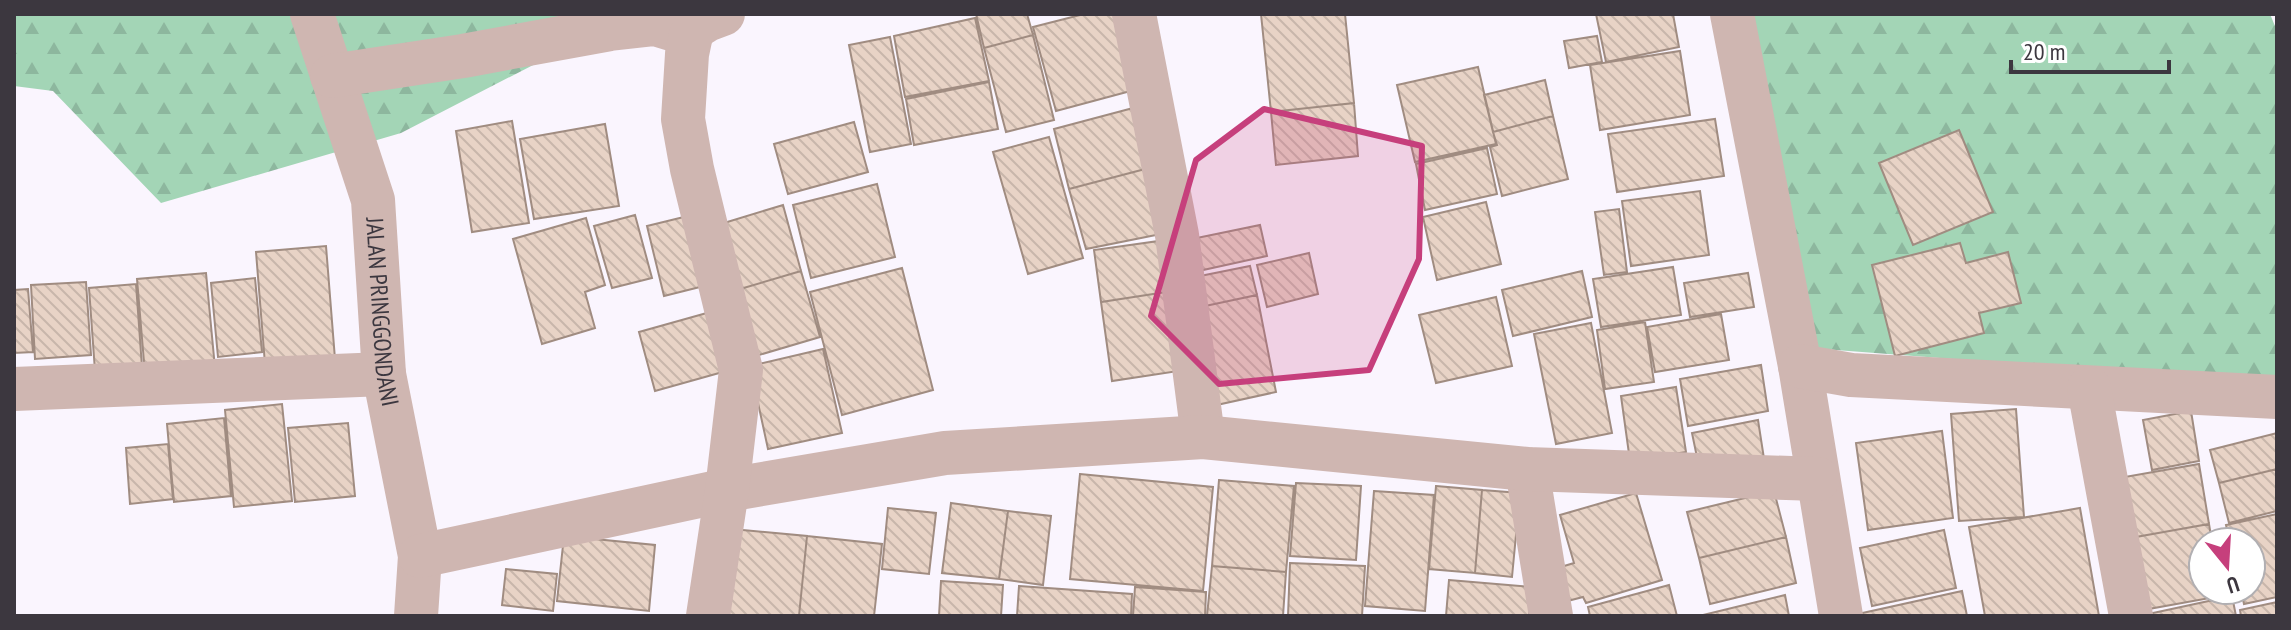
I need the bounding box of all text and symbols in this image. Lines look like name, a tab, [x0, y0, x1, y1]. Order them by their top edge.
scale bar	[2011, 24, 2169, 74]
text: 20 m	[2023, 36, 2065, 67]
street label: JALAN PRINGGONDANI	[359, 216, 406, 409]
north arrow	[2187, 526, 2267, 606]
text: U	[2223, 570, 2243, 600]

